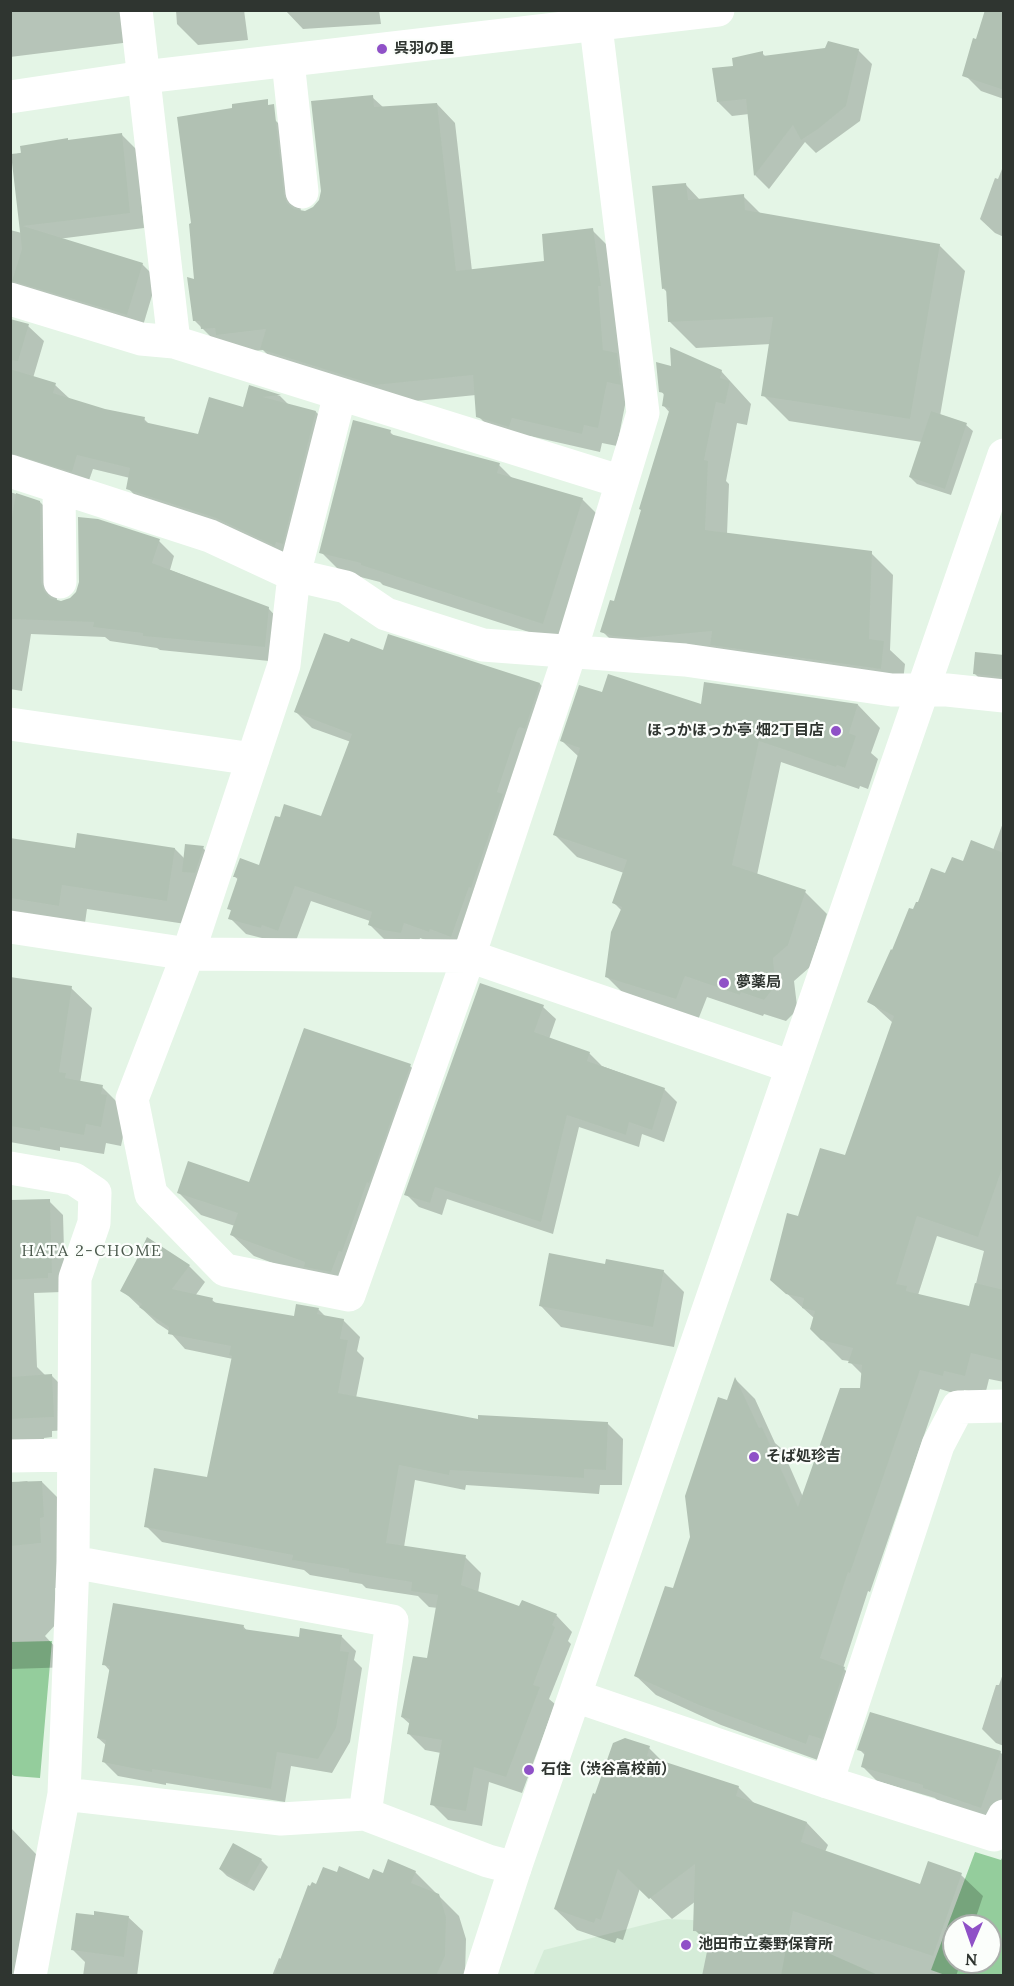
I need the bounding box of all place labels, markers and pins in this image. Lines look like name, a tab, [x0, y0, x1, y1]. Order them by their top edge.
place label: 呉羽の里	[394, 40, 454, 58]
marker: 呉羽の里	[375, 42, 389, 56]
place label: ほっかほっか亭 畑2丁目店	[647, 722, 824, 740]
marker: ほっかほっか亭 畑2丁目店	[829, 724, 843, 738]
place label: 夢薬局	[736, 974, 781, 992]
marker: 夢薬局	[717, 976, 731, 990]
place label: そば処珍吉	[766, 1448, 841, 1466]
marker: そば処珍吉	[747, 1450, 761, 1464]
place label: 石住（渋谷高校前）	[541, 1761, 676, 1779]
marker: 石住（渋谷高校前）	[522, 1763, 536, 1777]
place label: 池田市立秦野保育所	[698, 1936, 833, 1954]
marker: 池田市立秦野保育所	[679, 1938, 693, 1952]

